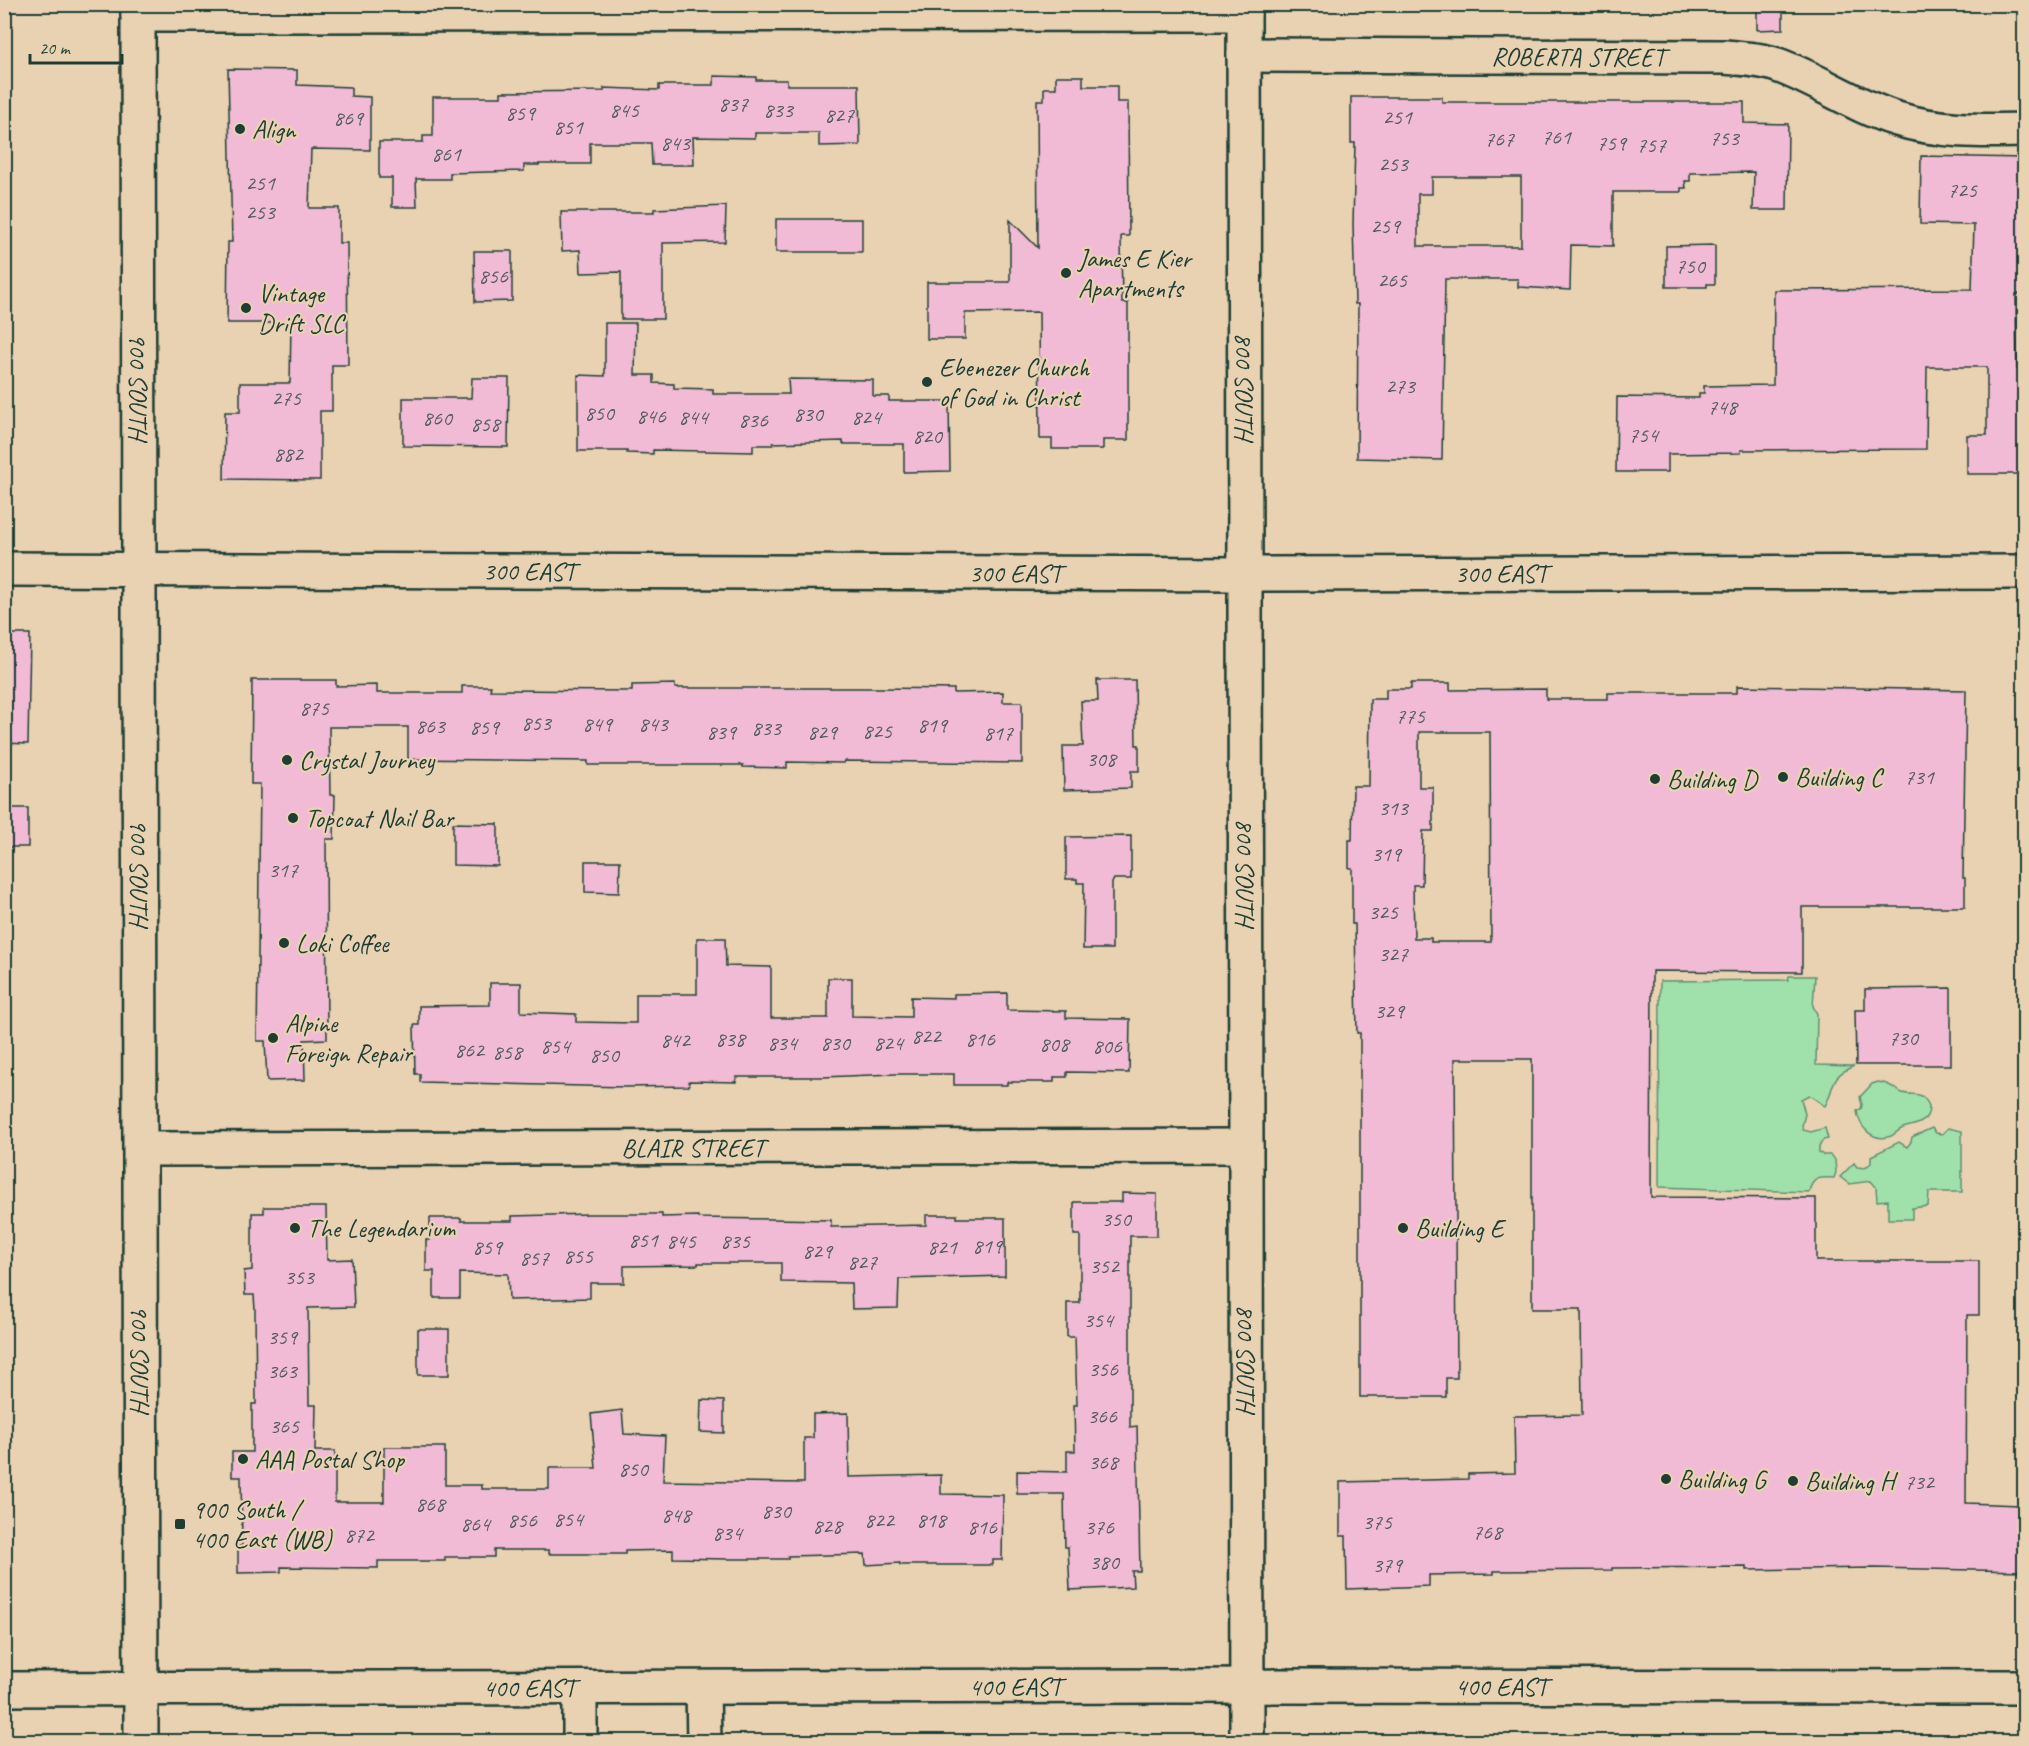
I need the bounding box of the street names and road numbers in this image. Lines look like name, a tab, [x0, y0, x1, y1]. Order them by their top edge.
street label: ROBERTA STREET	[1491, 40, 1671, 73]
street label: 900 SOUTH	[122, 333, 155, 444]
street label: 800 SOUTH	[1228, 333, 1261, 444]
street label: 300 EAST	[483, 554, 581, 588]
street label: 300 EAST	[969, 556, 1067, 590]
street label: 300 EAST	[1455, 557, 1553, 590]
street label: 900 SOUTH	[123, 819, 156, 930]
street label: 800 SOUTH	[1229, 819, 1262, 930]
street label: BLAIR STREET	[621, 1131, 770, 1164]
street label: 900 SOUTH	[124, 1305, 157, 1416]
street label: 800 SOUTH	[1230, 1305, 1263, 1416]
street label: 400 EAST	[969, 1670, 1067, 1703]
street label: 400 EAST	[1455, 1670, 1553, 1703]
street label: 400 EAST	[483, 1671, 581, 1704]

